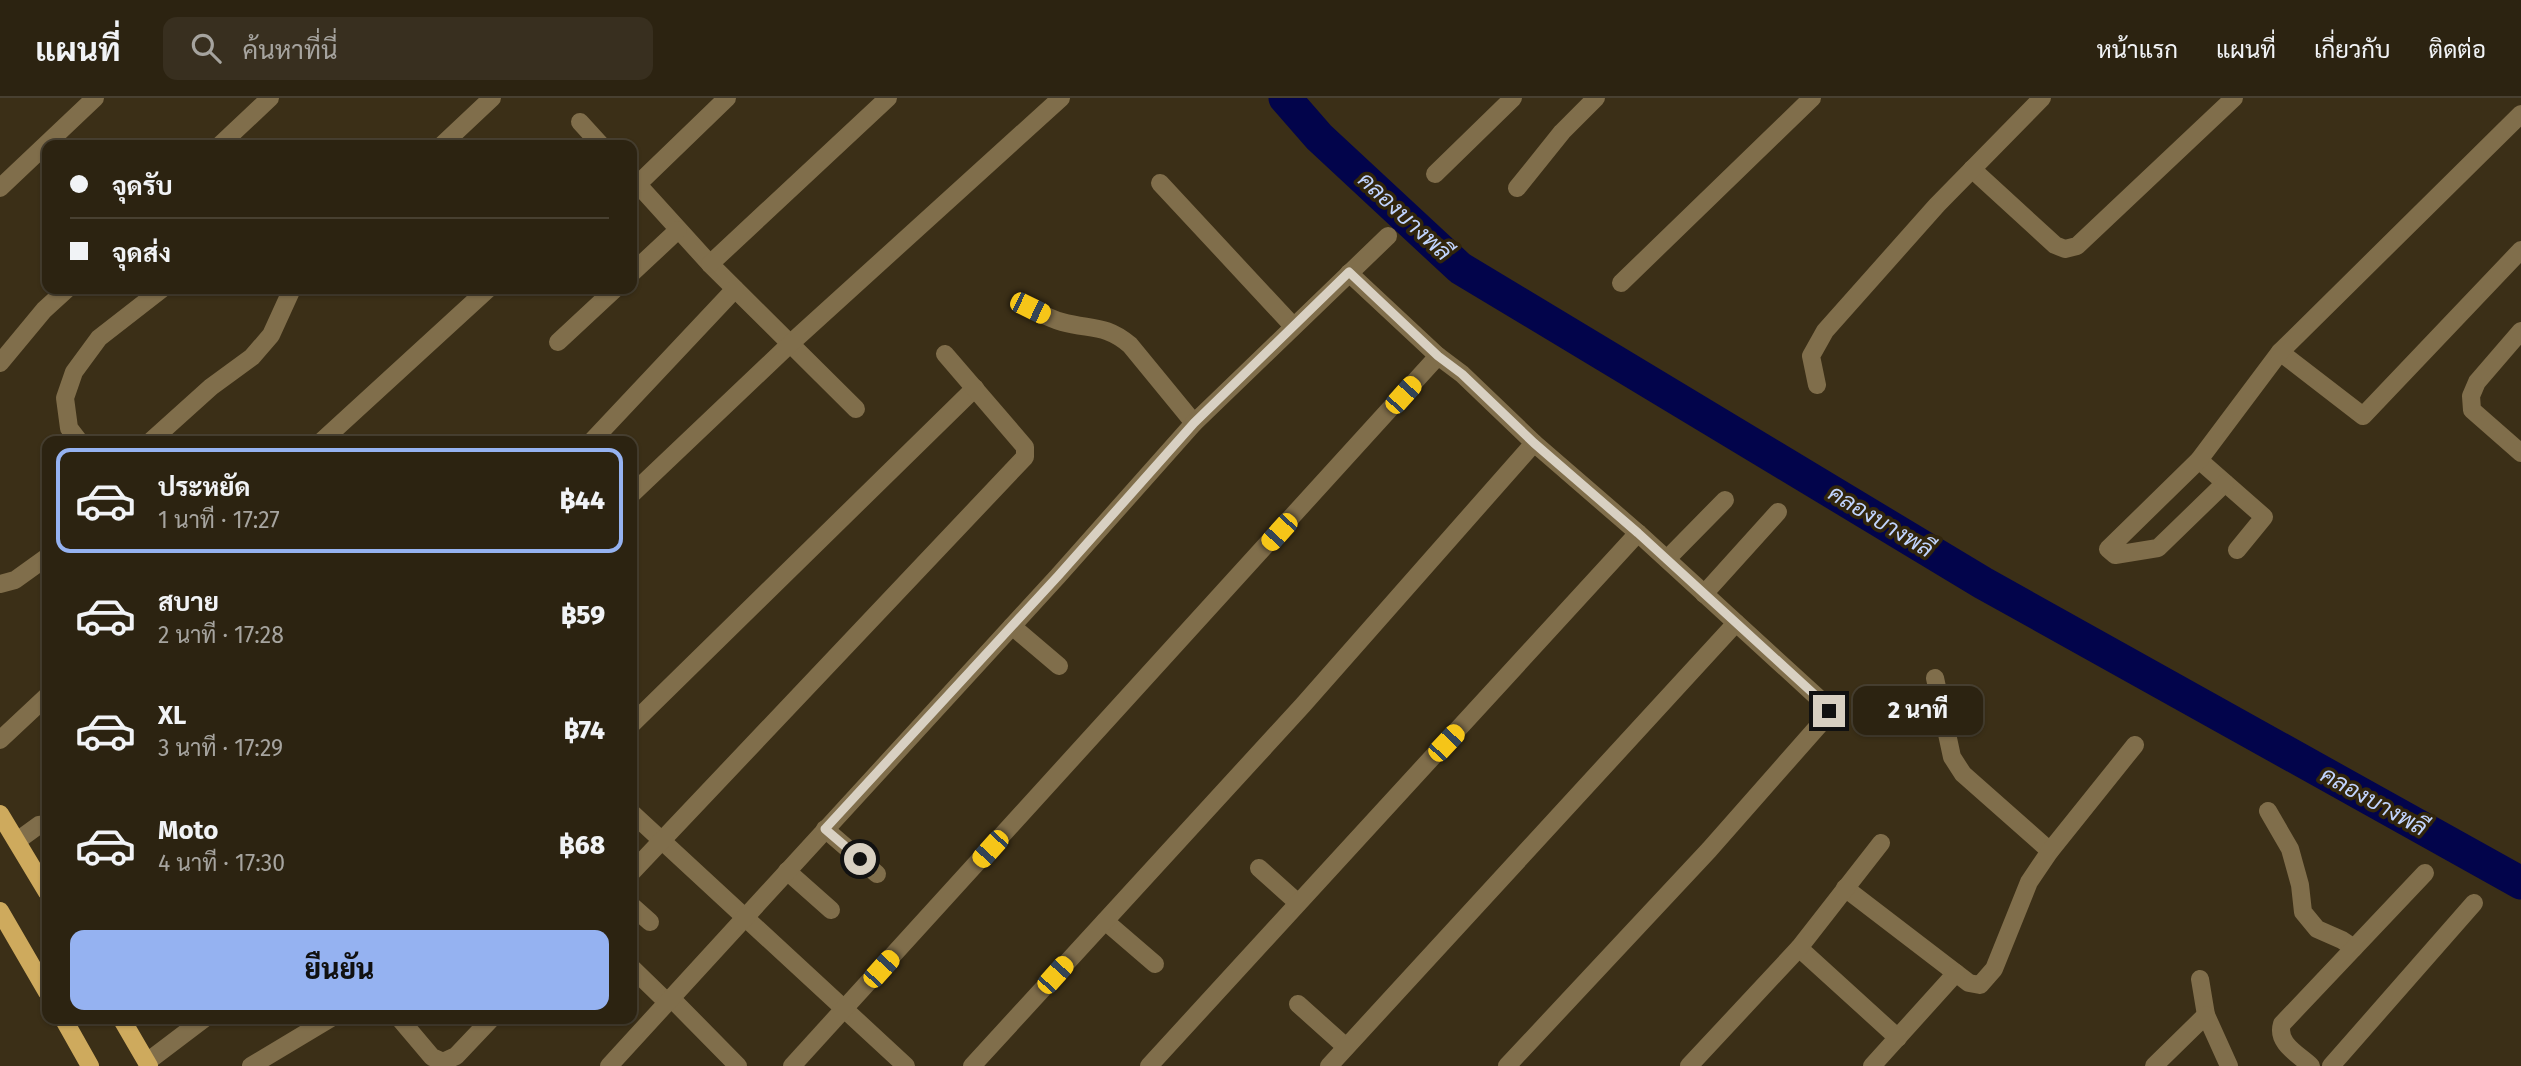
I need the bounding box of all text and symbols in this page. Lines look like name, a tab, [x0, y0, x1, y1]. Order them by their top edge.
search box	[163, 17, 653, 80]
icon: search	[187, 29, 225, 67]
text: แผนที่	[35, 30, 121, 70]
text: ค้นหาที่นี่	[243, 35, 338, 66]
text: หน้าแรก	[2097, 36, 2178, 64]
text: แผนที่	[2216, 36, 2276, 64]
text: เกี่ยวกับ	[2314, 36, 2391, 64]
text: ติดต่อ	[2429, 36, 2486, 64]
water label: คลองบางพลี	[1352, 165, 1460, 268]
text: จุดรับ	[112, 171, 173, 202]
text: จุดส่ง	[112, 238, 171, 269]
car	[1007, 289, 1054, 327]
car	[1382, 372, 1425, 418]
icon: car	[74, 469, 137, 532]
text: ประหยัด	[158, 472, 251, 503]
water label: คลองบางพลี	[1823, 478, 1941, 564]
text: ฿44	[560, 485, 605, 516]
text: 1 นาที · 17:27	[158, 506, 280, 534]
car	[1258, 509, 1301, 555]
icon: car	[74, 584, 137, 647]
text: สบาย	[158, 587, 219, 618]
text: ฿59	[561, 600, 605, 631]
text: 2 นาที · 17:28	[158, 621, 284, 649]
callout: 2 นาที	[1854, 686, 1983, 736]
route end	[1813, 695, 1845, 727]
text: 2 นาที	[1888, 696, 1948, 724]
icon: car	[74, 699, 137, 762]
text: XL	[158, 700, 186, 731]
text: ฿74	[564, 715, 605, 746]
car	[1424, 720, 1469, 766]
text: 3 นาที · 17:29	[158, 734, 283, 762]
water label: คลองบางพลี	[2316, 759, 2434, 843]
icon: car	[74, 814, 137, 877]
text: Moto	[158, 815, 218, 846]
car	[969, 826, 1012, 872]
text: ฿68	[559, 830, 605, 861]
route start	[844, 843, 876, 875]
text: 4 นาที · 17:30	[158, 849, 285, 877]
button: ยืนยัน	[70, 930, 609, 1010]
car	[860, 946, 903, 992]
car	[1034, 952, 1077, 998]

